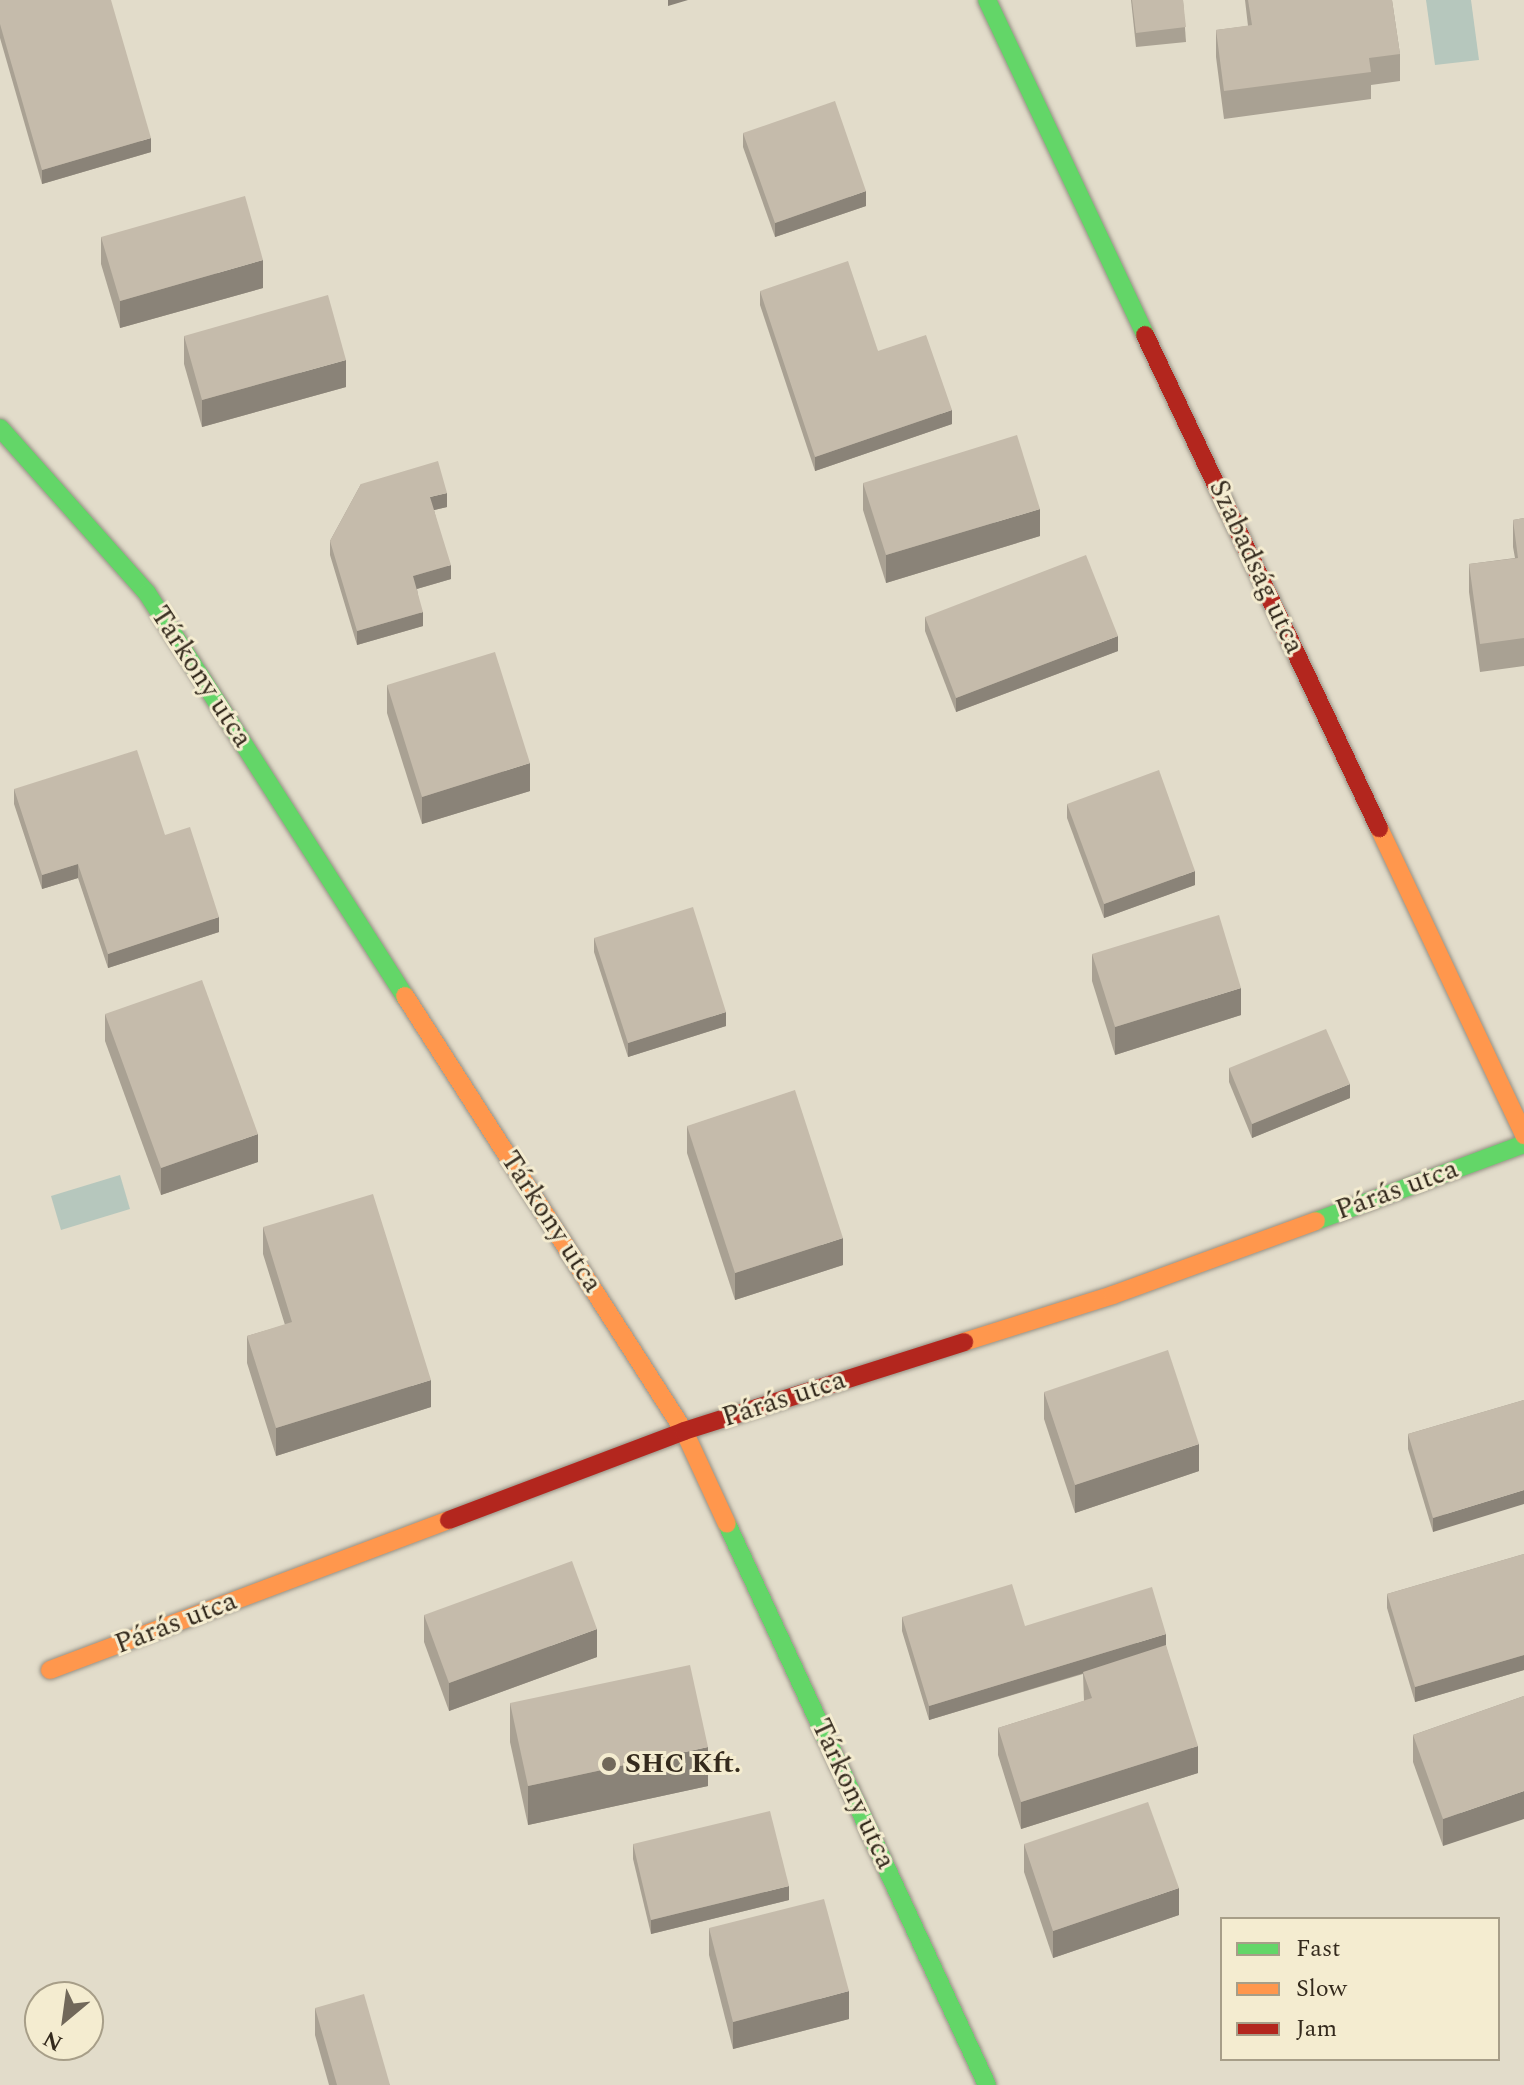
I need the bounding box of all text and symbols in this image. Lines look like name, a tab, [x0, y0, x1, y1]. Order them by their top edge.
street label: Szabadság utca	[1201, 475, 1311, 659]
street label: Tárkony utca	[143, 600, 259, 754]
street label: Tárkony utca	[493, 1145, 609, 1299]
street label: Párás utca	[1331, 1152, 1463, 1228]
street label: Párás utca	[718, 1363, 850, 1435]
street label: Párás utca	[110, 1584, 242, 1662]
street label: Tárkony utca	[804, 1714, 902, 1874]
place label: SHC Kft.	[625, 1747, 741, 1781]
marker: SHC Kft.	[600, 1755, 618, 1773]
legend	[1220, 1917, 1500, 2061]
text: Fast	[1296, 1931, 1341, 1967]
text: Slow	[1296, 1971, 1347, 2007]
north arrow	[24, 1981, 104, 2061]
text: Jam	[1296, 2011, 1337, 2047]
text: N	[37, 2022, 69, 2059]

